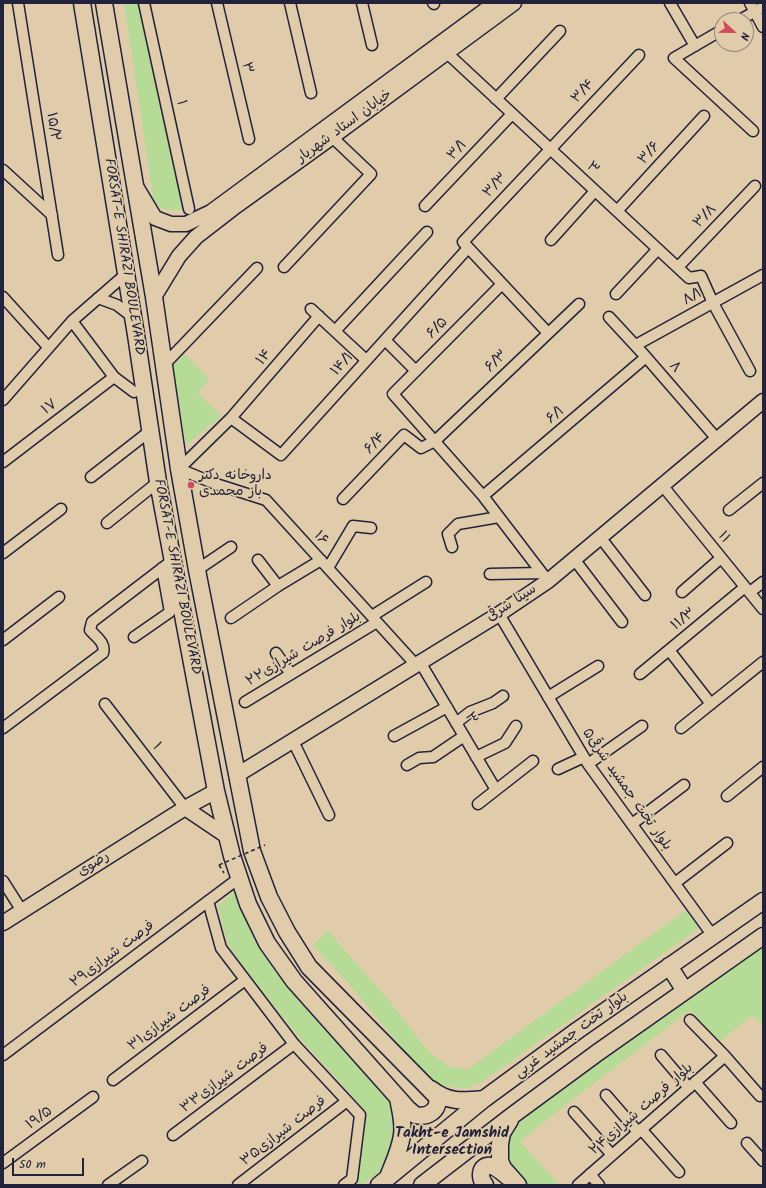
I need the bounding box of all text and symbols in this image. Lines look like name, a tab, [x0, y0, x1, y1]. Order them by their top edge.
north arrow	[714, 12, 754, 52]
text: N	[735, 30, 754, 43]
street label: ۳	[237, 61, 255, 75]
street label: ۳/۴	[569, 76, 599, 108]
street label: خیابان استاد شهریار	[294, 87, 396, 167]
street label: ۱	[171, 99, 189, 107]
street label: ۱۵/۲	[41, 111, 63, 143]
street label: ۳/۱	[445, 137, 471, 165]
street label: ۳/۶	[635, 139, 665, 169]
street label: FORSAT-E SHIRAZI BOULEVARD	[99, 157, 147, 357]
street label: ۳	[582, 159, 602, 179]
street label: ۳/۳	[480, 170, 512, 202]
street label: ۳/۸	[691, 202, 721, 232]
street label: ۸/۱	[680, 286, 706, 310]
street label: ۶/۵	[424, 315, 452, 343]
street label: ۱۴	[254, 347, 276, 369]
street label: ۶/۳	[482, 347, 512, 377]
street label: ۱۴/۱	[328, 350, 358, 380]
street label: ۸	[664, 359, 684, 377]
street label: ۱۷	[39, 397, 61, 419]
street label: ۶/۱	[544, 404, 568, 428]
street label: ۶/۴	[362, 430, 390, 458]
place label: داروخانه دکتر باز محمدی	[199, 469, 272, 502]
street label: FORSAT-E SHIRAZI BOULEVARD	[149, 478, 203, 676]
marker: داروخانه دکتر باز محمدی	[186, 480, 196, 490]
street label: ۱۶	[309, 528, 331, 550]
street label: ۱۱	[713, 529, 733, 547]
street label: سینا شرقی	[484, 582, 540, 626]
street label: ۱۱/۳	[668, 605, 700, 635]
street label: بلوار فرصت شیرازی۲۲	[244, 609, 364, 691]
street label: ۳	[460, 710, 480, 728]
street label: بلوار تخت جمشید شرقی۵	[577, 726, 675, 854]
street label: ۱	[148, 740, 164, 754]
street label: رضوی	[75, 849, 113, 881]
street label: فرصت شیرازی۲۹	[68, 918, 158, 992]
street label: فرصت شیرازی۳۱	[125, 982, 215, 1056]
street label: بلوار تخت جمشید غربی	[512, 989, 632, 1083]
street label: فرصت شیرازی۳۳	[178, 1041, 272, 1117]
street label: بلوار فرصت شیرازی۲۴	[587, 1060, 697, 1160]
street label: فرصت شیرازی۳۵	[238, 1093, 330, 1171]
street label: ۱۹/۵	[24, 1104, 56, 1134]
district label: Takht-e Jamshid Intersection	[395, 1125, 509, 1160]
scale bar	[14, 1150, 86, 1176]
text: 50 m	[19, 1155, 46, 1174]

